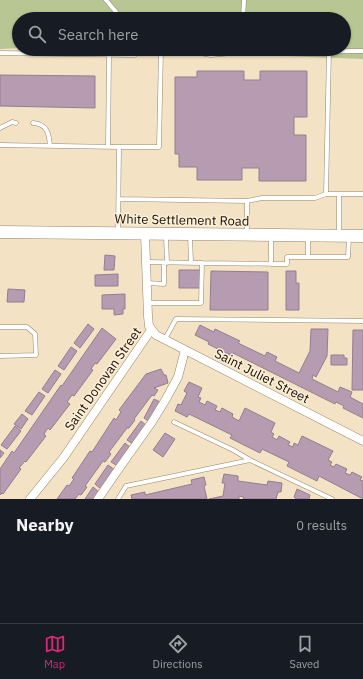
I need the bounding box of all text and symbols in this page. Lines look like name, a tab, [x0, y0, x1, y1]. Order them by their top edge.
search box	[12, 12, 351, 56]
icon: search	[26, 23, 48, 45]
text: Search here	[58, 25, 138, 44]
street label: White Settlement Road	[115, 210, 249, 230]
street label: Saint Donovan Street	[61, 324, 145, 434]
street label: Saint Juliet Street	[212, 345, 312, 407]
text: Nearby	[16, 514, 74, 536]
text: 0 results	[296, 517, 347, 534]
tab: Map	[44, 633, 66, 671]
tab: Directions	[153, 633, 203, 671]
tab: Saved	[290, 633, 319, 671]

